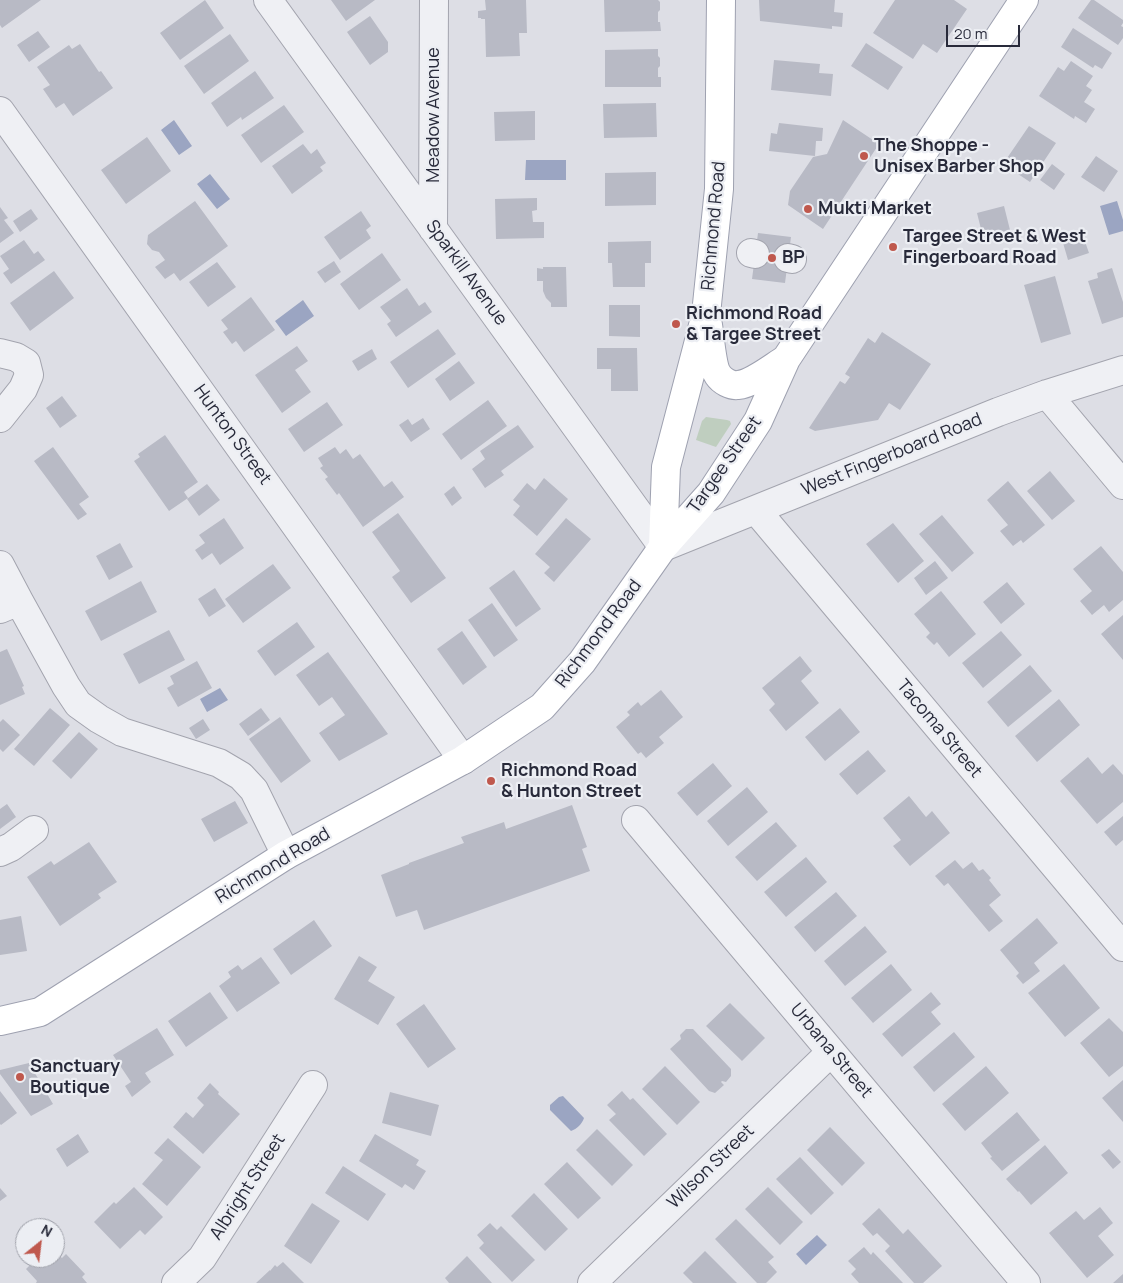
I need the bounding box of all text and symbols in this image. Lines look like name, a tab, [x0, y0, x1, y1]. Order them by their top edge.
scale bar	[948, 15, 1022, 47]
text: 20 m	[954, 23, 987, 44]
street label: Meadow Avenue	[423, 47, 445, 183]
place label: The Shoppe - Unisex Barber Shop	[874, 135, 1044, 178]
marker: The Shoppe - Unisex Barber Shop	[858, 150, 870, 162]
street label: Richmond Road	[698, 160, 730, 292]
place label: Mukti Market	[818, 198, 932, 220]
marker: Mukti Market	[802, 203, 814, 215]
street label: Sparkill Avenue	[421, 216, 511, 330]
place label: Targee Street & West Fingerboard Road	[903, 226, 1086, 268]
marker: Targee Street & West Fingerboard Road	[887, 241, 899, 253]
place label: BP	[782, 247, 805, 269]
marker: BP	[766, 252, 778, 264]
place label: Richmond Road & Targee Street	[686, 303, 822, 346]
marker: Richmond Road & Targee Street	[670, 318, 682, 330]
street label: Hunton Street	[188, 381, 276, 489]
street label: West Fingerboard Road	[799, 409, 985, 501]
street label: Targee Street	[684, 412, 766, 518]
street label: Richmond Road	[551, 576, 647, 692]
street label: Tacoma Street	[892, 676, 986, 782]
place label: Richmond Road & Hunton Street	[501, 760, 642, 802]
marker: Richmond Road & Hunton Street	[485, 775, 497, 787]
street label: Richmond Road	[212, 823, 334, 909]
street label: Urbana Street	[785, 999, 877, 1103]
place label: Sanctuary Boutique	[30, 1056, 120, 1098]
marker: Sanctuary Boutique	[14, 1071, 26, 1083]
street label: Wilson Street	[663, 1120, 759, 1214]
street label: Albright Street	[206, 1130, 290, 1244]
north arrow	[15, 1218, 65, 1268]
text: N	[38, 1220, 56, 1241]

